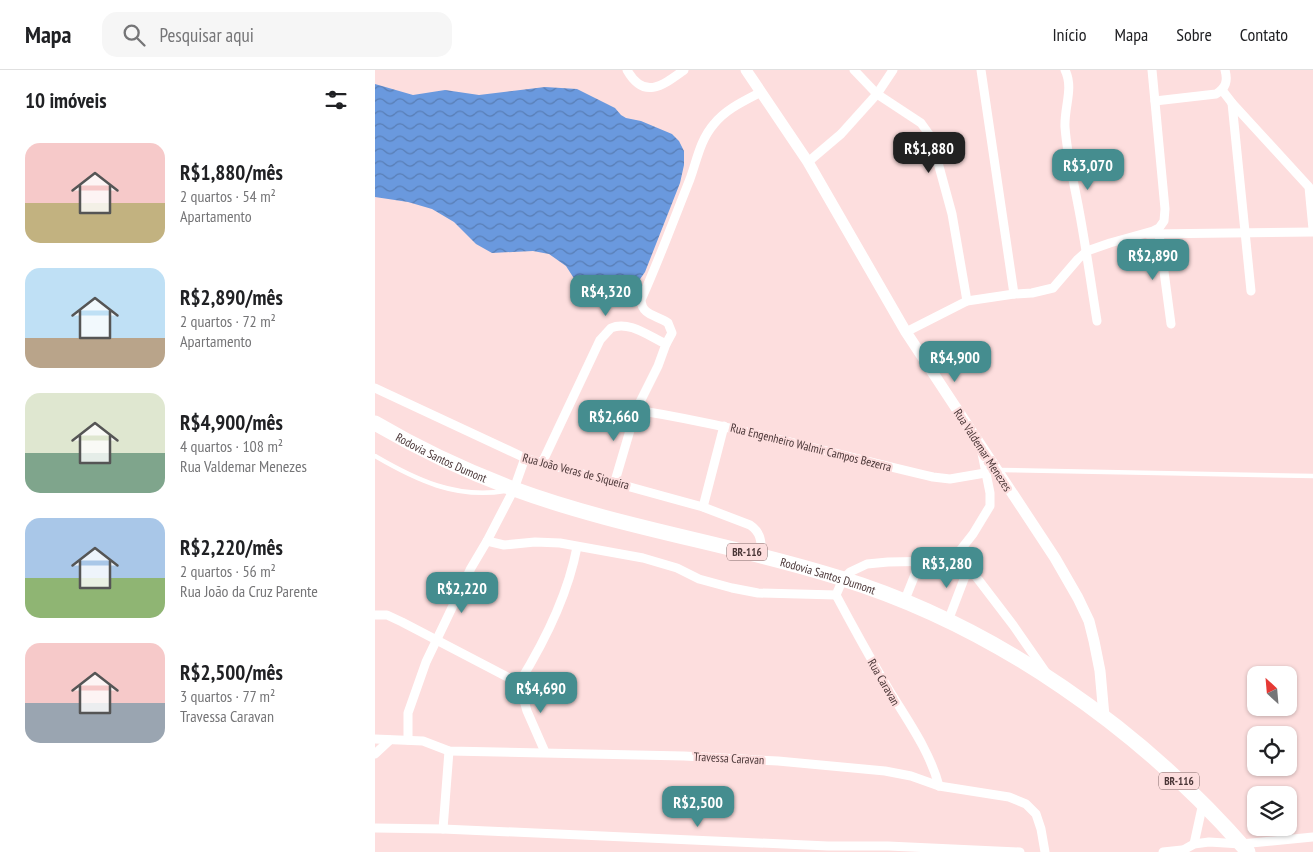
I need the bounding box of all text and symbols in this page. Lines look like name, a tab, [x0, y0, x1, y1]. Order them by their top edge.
search box	[102, 12, 452, 57]
text: Mapa	[25, 19, 72, 50]
icon: search	[120, 21, 148, 49]
text: Pesquisar aqui	[160, 23, 254, 47]
text: Início	[1052, 23, 1086, 46]
text: Mapa	[1114, 23, 1148, 46]
text: Sobre	[1176, 23, 1212, 46]
text: Contato	[1240, 23, 1288, 46]
icon: filters	[322, 86, 350, 114]
text: 10 imóveis	[25, 87, 106, 114]
pin: R$1,880	[883, 132, 975, 174]
text: R$1,880	[904, 138, 954, 158]
pin: R$3,070	[1042, 148, 1134, 191]
text: R$3,070	[1063, 155, 1113, 175]
text: R$1,880/mês	[180, 159, 283, 186]
icon: home	[65, 163, 125, 223]
text: 2 quartos · 54 m²	[180, 186, 276, 206]
text: Apartamento	[180, 206, 252, 226]
pin: R$2,890	[1107, 238, 1199, 281]
text: R$2,890	[1128, 245, 1178, 265]
pin: R$4,320	[560, 274, 652, 317]
text: R$4,320	[581, 281, 631, 301]
text: R$2,890/mês	[180, 284, 283, 311]
icon: home	[65, 288, 125, 348]
text: 2 quartos · 72 m²	[180, 311, 276, 331]
text: Apartamento	[180, 331, 252, 351]
pin: R$4,900	[909, 340, 1001, 383]
text: R$4,900	[930, 347, 980, 367]
pin: R$2,660	[568, 400, 660, 442]
text: R$2,660	[589, 406, 639, 426]
street label: Rua Valdemar Menezes	[951, 406, 1015, 494]
text: R$4,900/mês	[180, 409, 283, 436]
icon: home	[65, 413, 125, 473]
street label: Rua Engenheiro Walmir Campos Bezerra	[729, 420, 893, 474]
street label: Rodovia Santos Dumont	[394, 429, 490, 485]
text: 4 quartos · 108 m²	[180, 436, 283, 456]
street label: Rua João Veras de Siqueira	[521, 450, 631, 492]
text: Rua Valdemar Menezes	[180, 456, 307, 476]
text: R$2,220/mês	[180, 534, 283, 561]
icon: home	[65, 538, 125, 598]
road number: BR-116	[727, 544, 767, 561]
pin: R$3,280	[901, 546, 993, 589]
text: R$3,280	[922, 553, 972, 573]
street label: Rodovia Santos Dumont	[779, 554, 878, 597]
text: 2 quartos · 56 m²	[180, 561, 276, 581]
pin: R$2,220	[416, 572, 508, 614]
text: R$2,220	[437, 578, 487, 598]
text: Rua João da Cruz Parente	[180, 581, 318, 601]
street label: Rua Caravan	[865, 656, 903, 708]
text: R$2,500/mês	[180, 659, 283, 686]
icon: home	[65, 663, 125, 723]
north arrow	[1247, 666, 1297, 716]
map controls	[1247, 666, 1297, 836]
pin: R$4,690	[495, 672, 587, 714]
text: R$4,690	[516, 678, 566, 698]
text: 3 quartos · 77 m²	[180, 686, 275, 706]
text: Travessa Caravan	[180, 706, 274, 726]
button: locate	[1247, 726, 1297, 776]
street label: Travessa Caravan	[693, 749, 765, 767]
road number: BR-116	[1159, 772, 1199, 789]
pin: R$2,500	[652, 786, 744, 828]
button: layers	[1247, 786, 1297, 836]
text: R$2,500	[673, 792, 723, 812]

